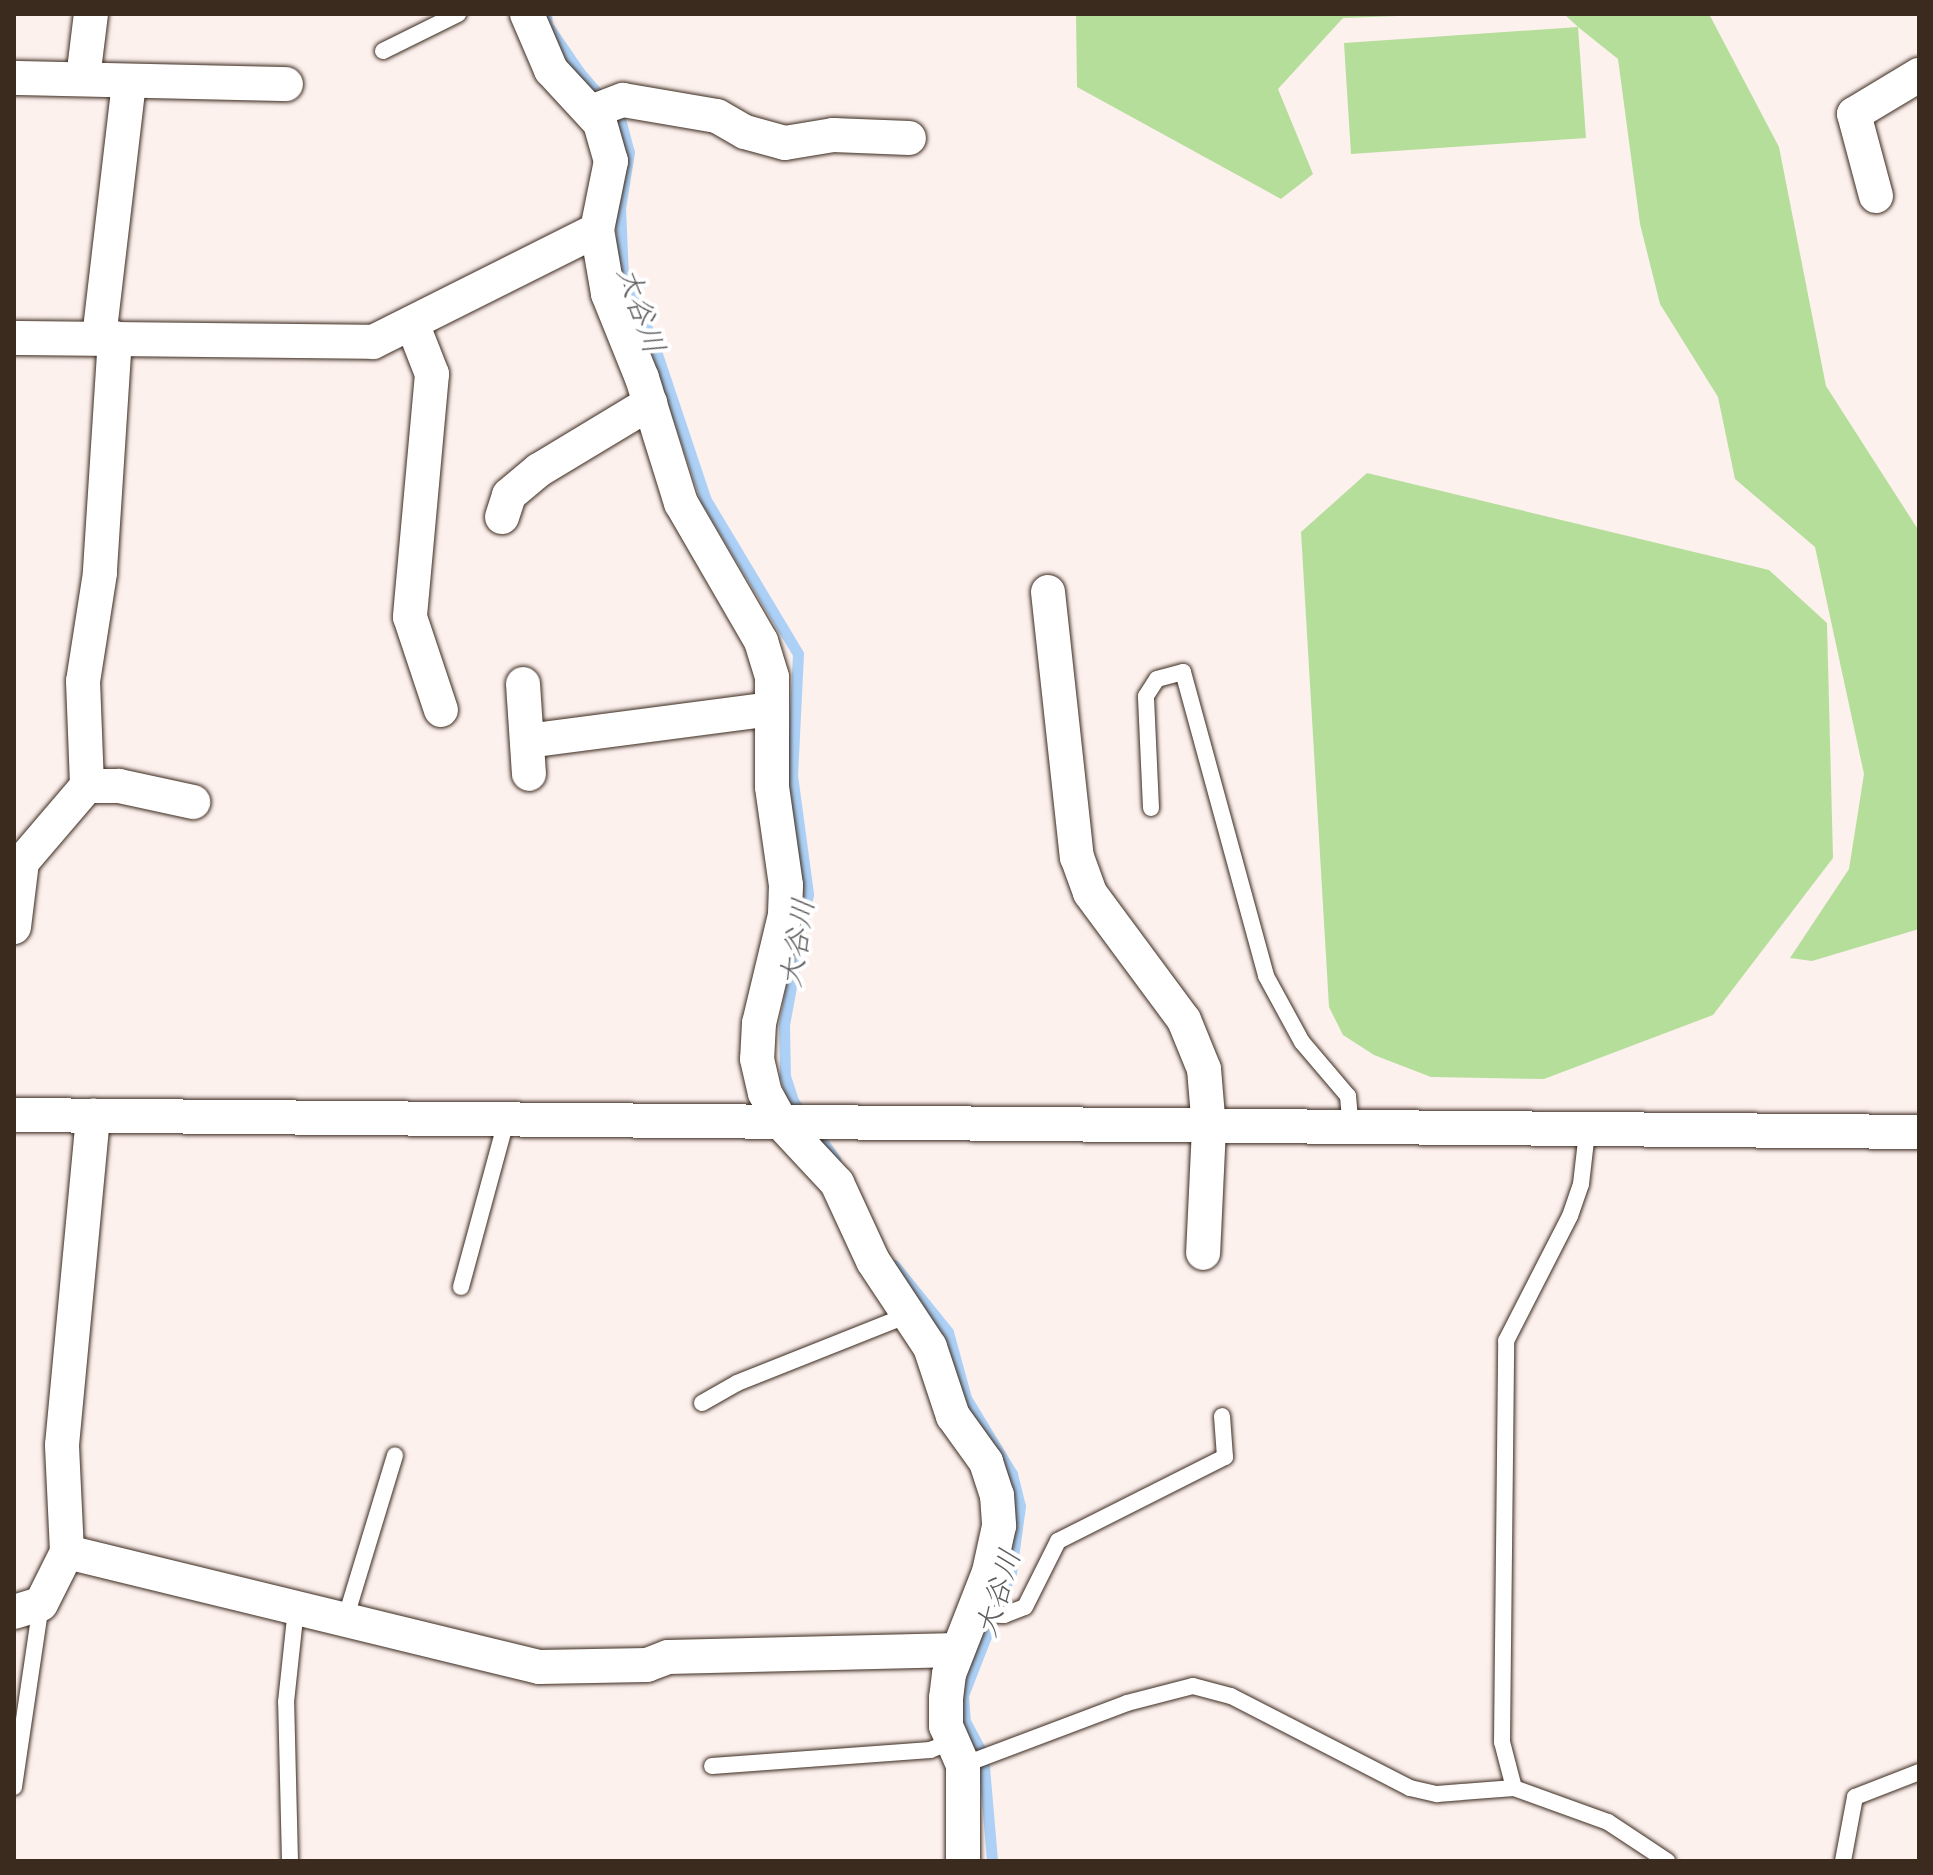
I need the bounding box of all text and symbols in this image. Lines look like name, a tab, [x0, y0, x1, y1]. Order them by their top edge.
water label: 大谷川	[609, 262, 673, 358]
water label: 大谷川	[772, 896, 822, 990]
water label: 大谷川	[968, 1545, 1028, 1641]

